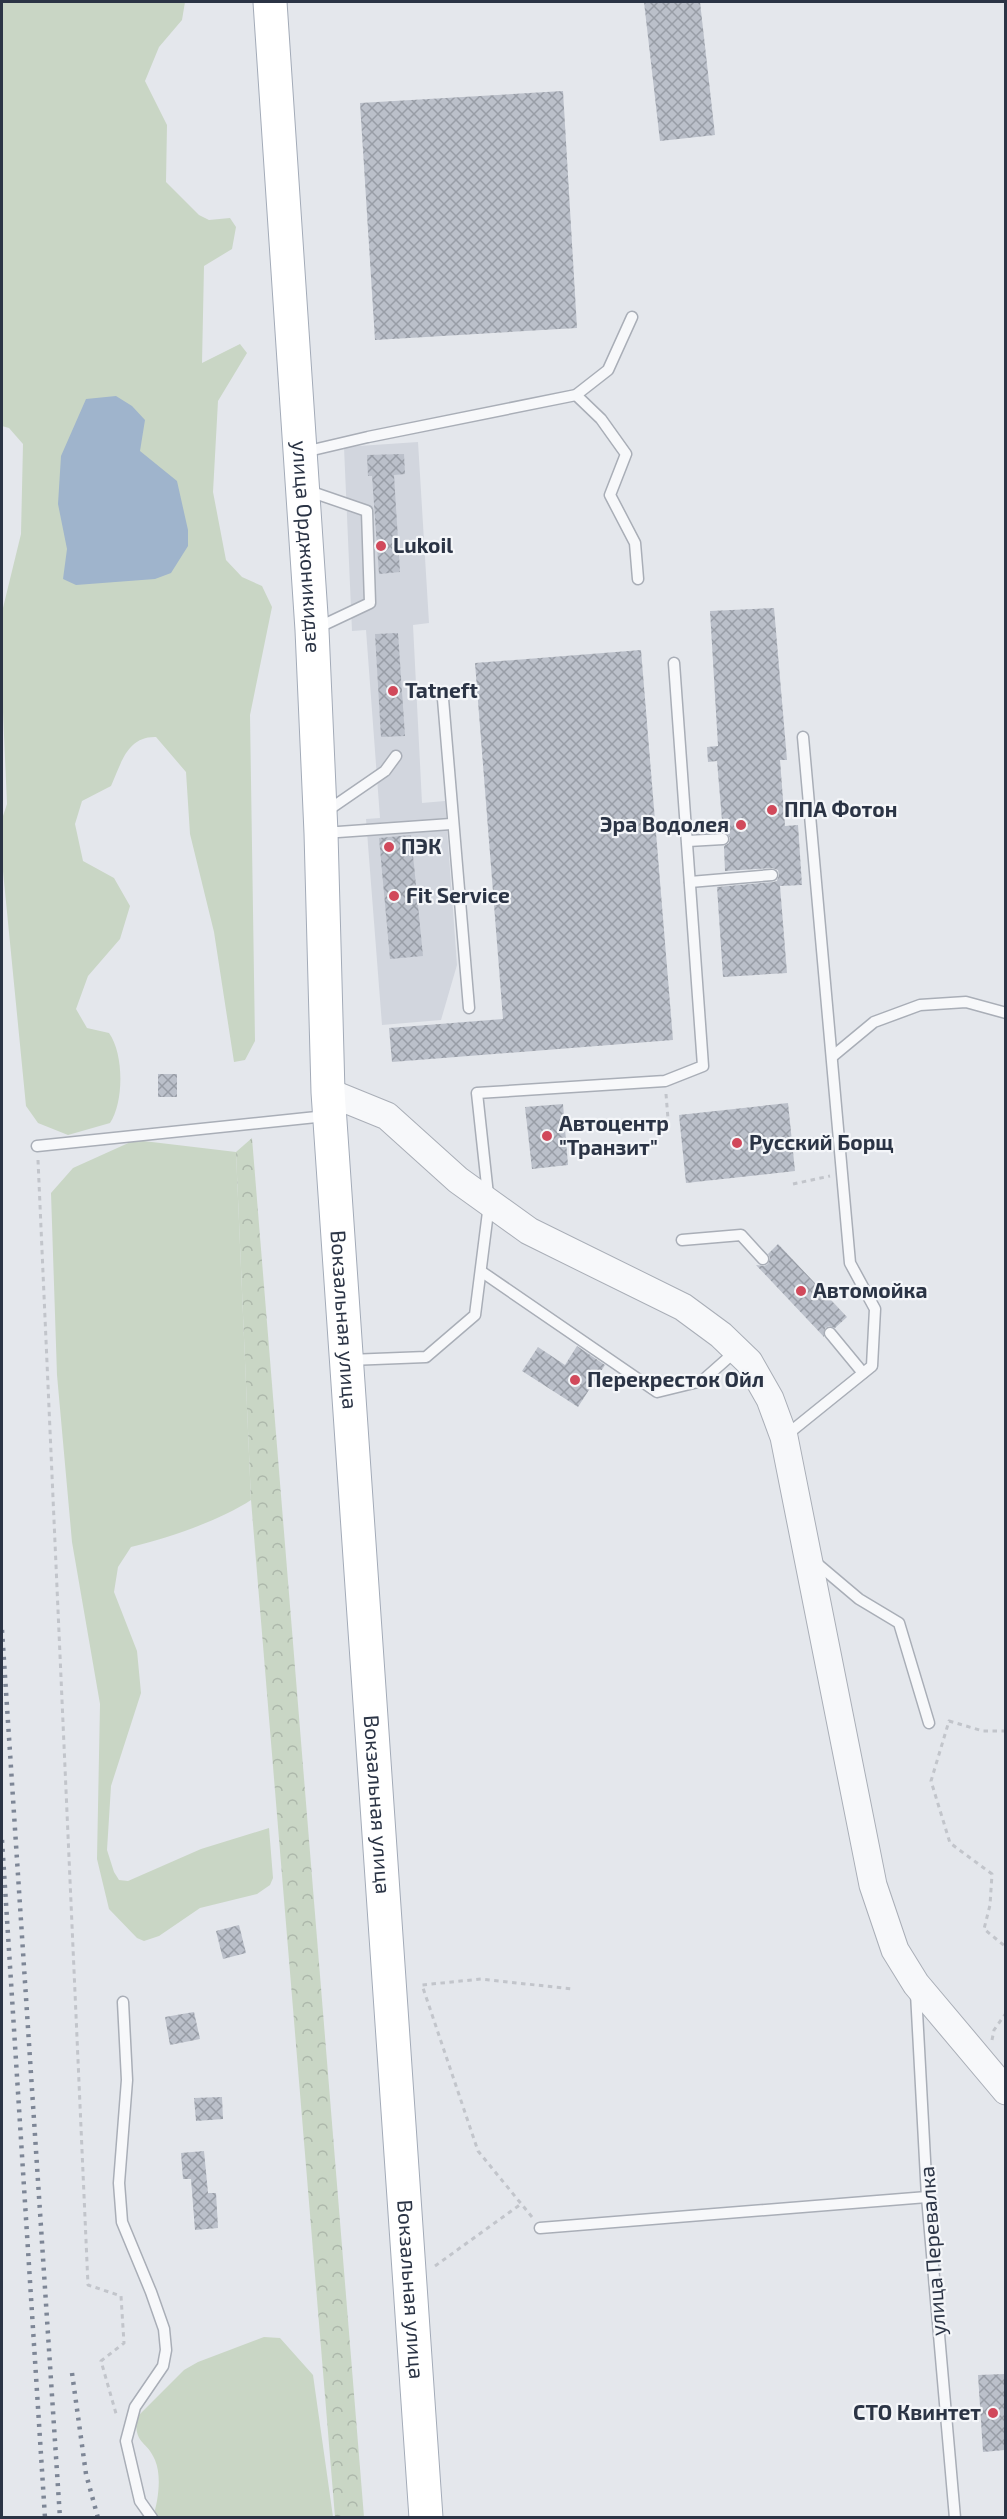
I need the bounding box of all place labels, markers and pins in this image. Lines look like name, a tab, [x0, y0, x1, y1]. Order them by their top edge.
place label: Lukoil	[393, 532, 453, 557]
marker: Lukoil	[374, 539, 388, 553]
place label: Tatneft	[405, 677, 478, 702]
marker: Tatneft	[386, 684, 400, 698]
place label: ППА Фотон	[784, 796, 897, 821]
marker: ППА Фотон	[765, 803, 779, 817]
place label: Эра Водолея	[600, 811, 729, 836]
marker: Эра Водолея	[734, 818, 748, 832]
place label: ПЭК	[401, 833, 442, 858]
marker: ПЭК	[382, 840, 396, 854]
place label: Fit Service	[406, 882, 510, 907]
marker: Fit Service	[387, 889, 401, 903]
place label: Автоцентр "Транзит"	[559, 1110, 669, 1159]
marker: Автоцентр "Транзит"	[540, 1129, 554, 1143]
place label: Русский Борщ	[749, 1129, 894, 1154]
marker: Русский Борщ	[730, 1136, 744, 1150]
place label: Автомойка	[813, 1277, 927, 1302]
marker: Автомойка	[794, 1284, 808, 1298]
place label: Перекресток Ойл	[587, 1366, 764, 1391]
marker: Перекресток Ойл	[568, 1373, 582, 1387]
place label: СТО Квинтет	[853, 2399, 981, 2424]
marker: СТО Квинтет	[986, 2406, 1000, 2420]

